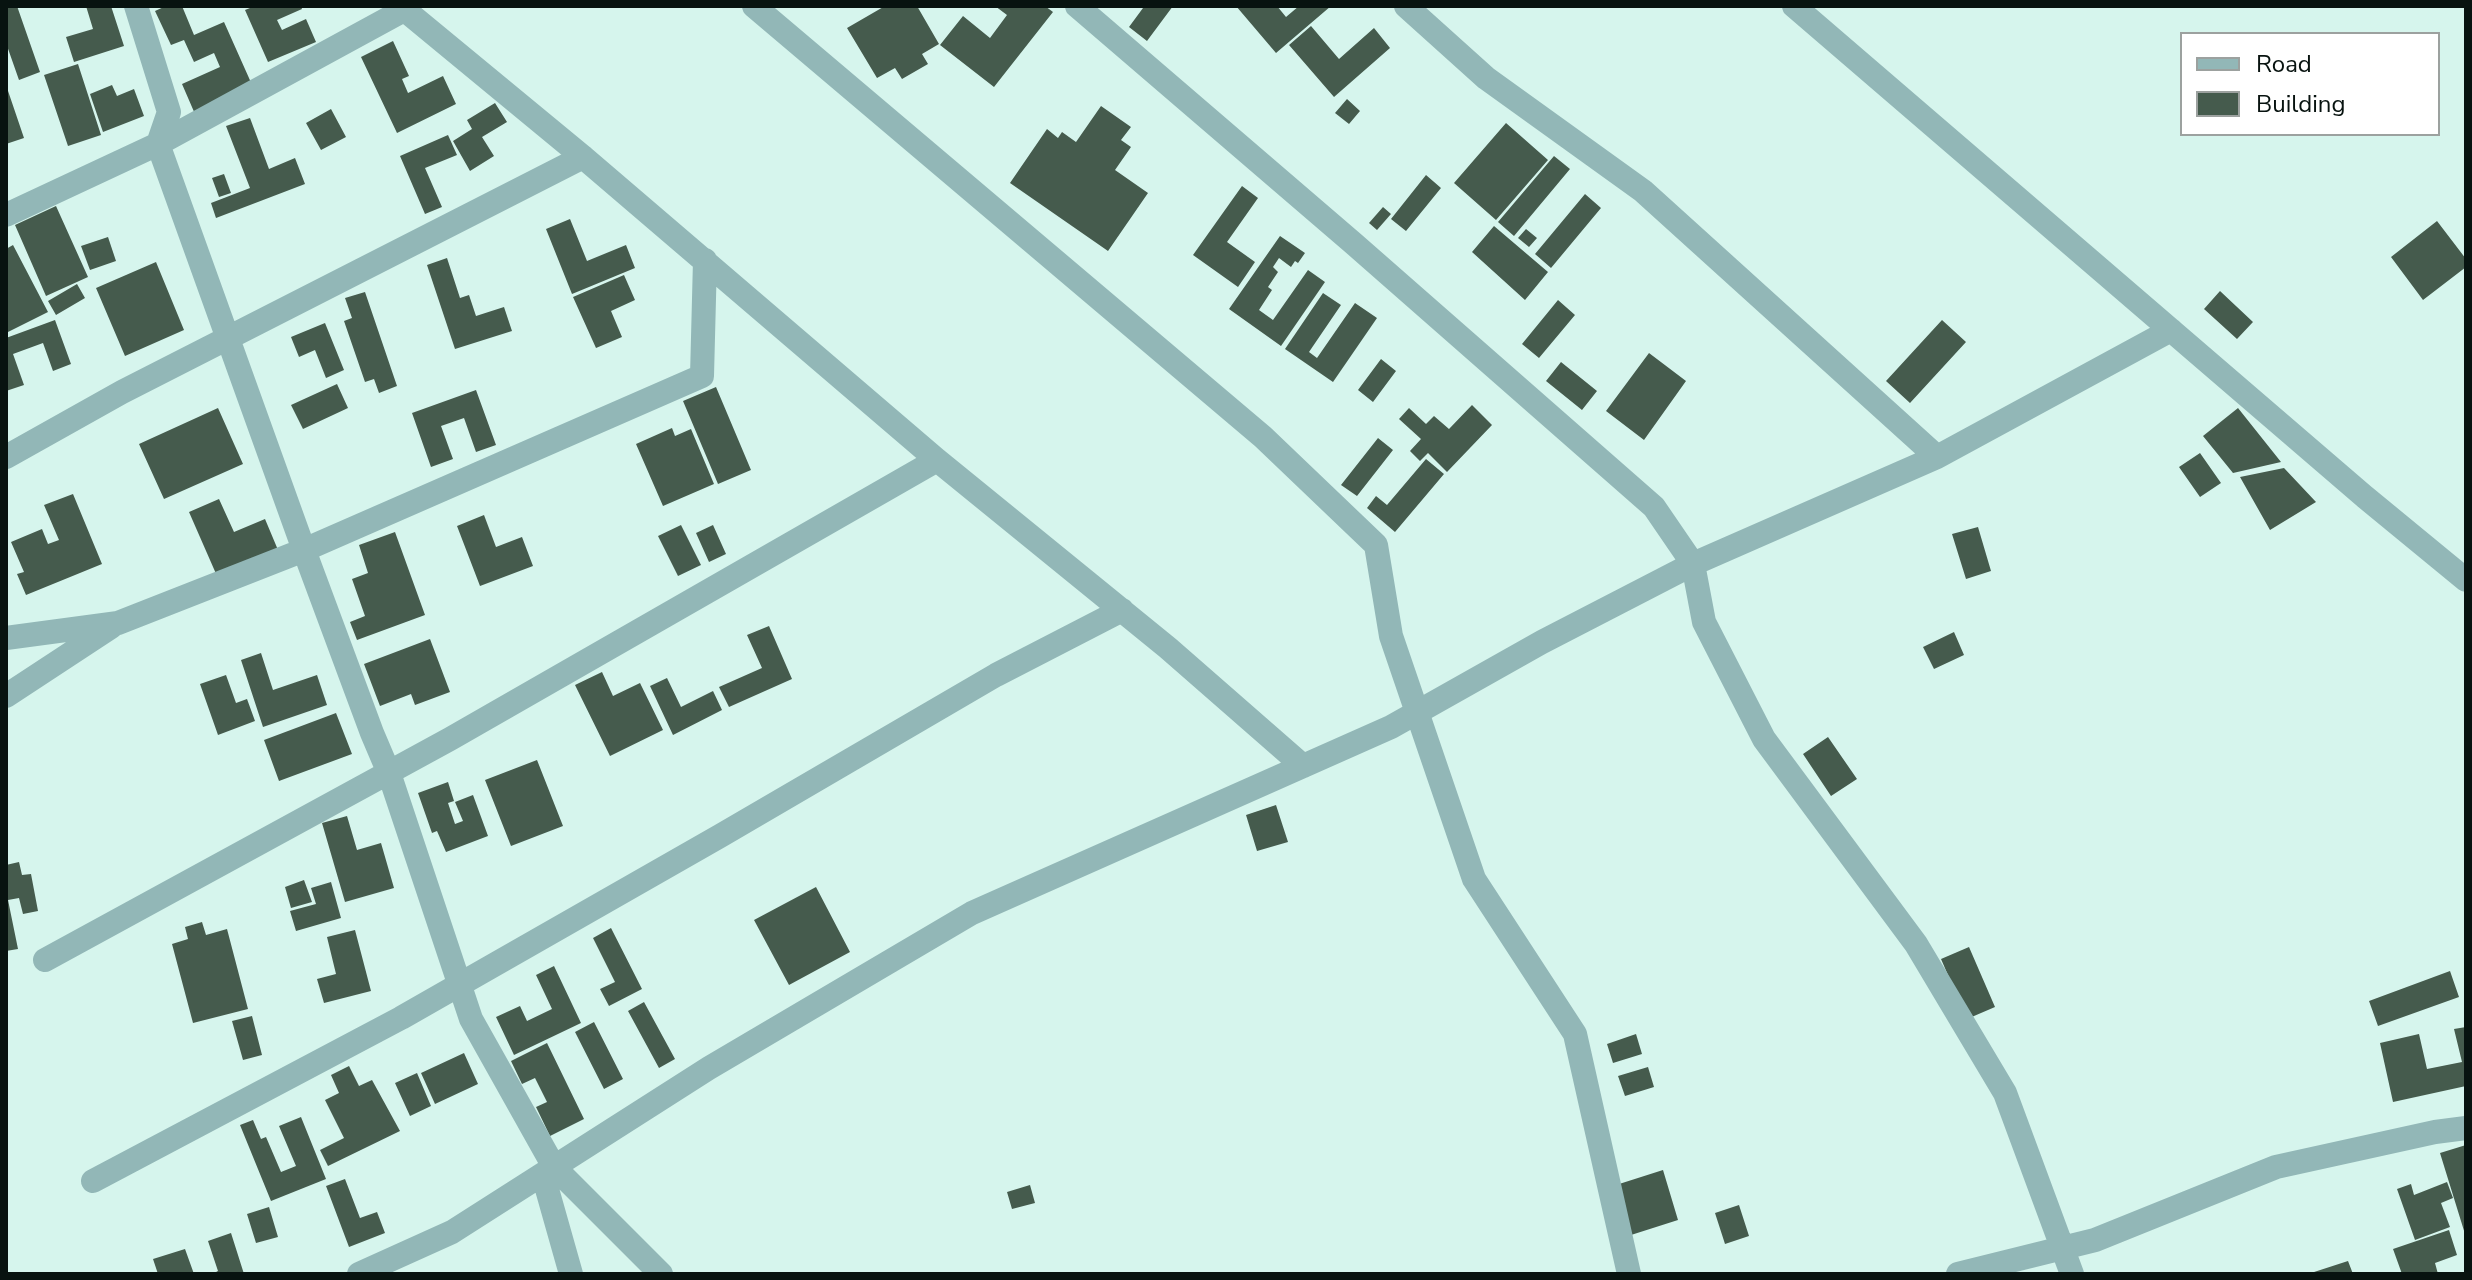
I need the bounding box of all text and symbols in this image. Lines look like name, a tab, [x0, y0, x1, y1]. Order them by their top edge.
legend	[2180, 32, 2440, 136]
text: Road	[2256, 48, 2312, 80]
text: Building	[2256, 88, 2346, 120]

